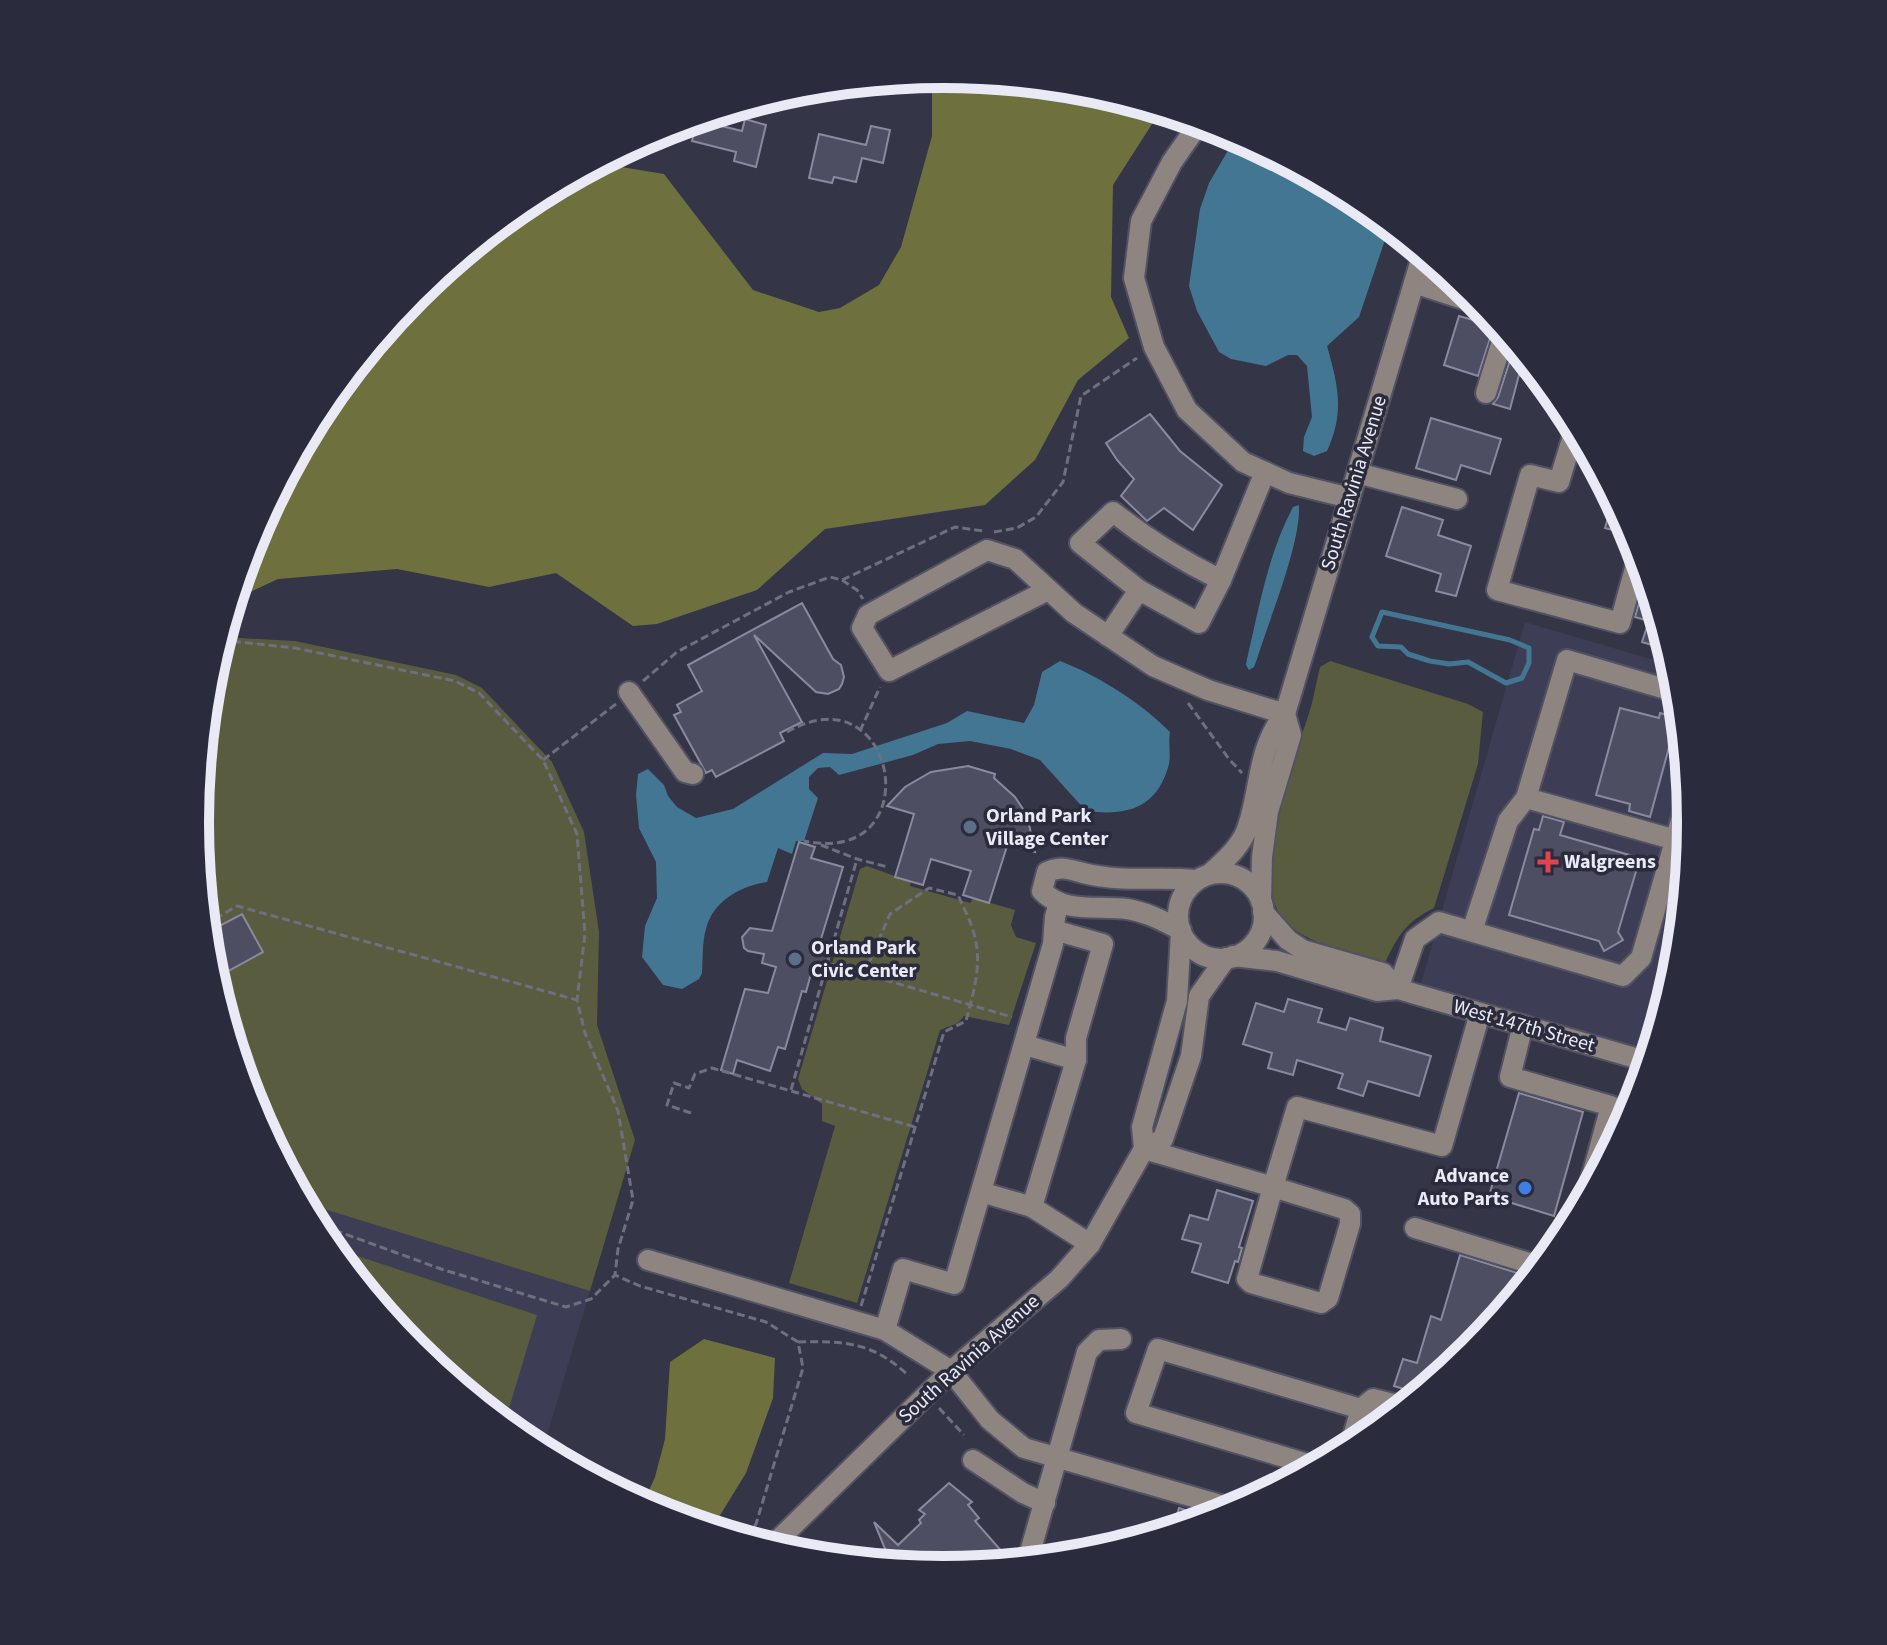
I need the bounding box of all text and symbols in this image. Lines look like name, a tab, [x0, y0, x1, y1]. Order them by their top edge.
street label: South Ravinia Avenue	[1314, 392, 1394, 574]
place label: Orland Park Village Center	[985, 802, 1108, 853]
marker: Orland Park Village Center	[961, 818, 979, 836]
place label: Walgreens	[1564, 848, 1656, 876]
marker: Walgreens	[1539, 853, 1557, 871]
place label: Orland Park Civic Center	[811, 934, 917, 985]
marker: Orland Park Civic Center	[786, 950, 804, 968]
street label: West 147th Street	[1450, 992, 1598, 1060]
place label: Advance Auto Parts	[1417, 1162, 1509, 1213]
marker: Advance Auto Parts	[1516, 1179, 1534, 1197]
street label: South Ravinia Avenue	[892, 1288, 1046, 1430]

